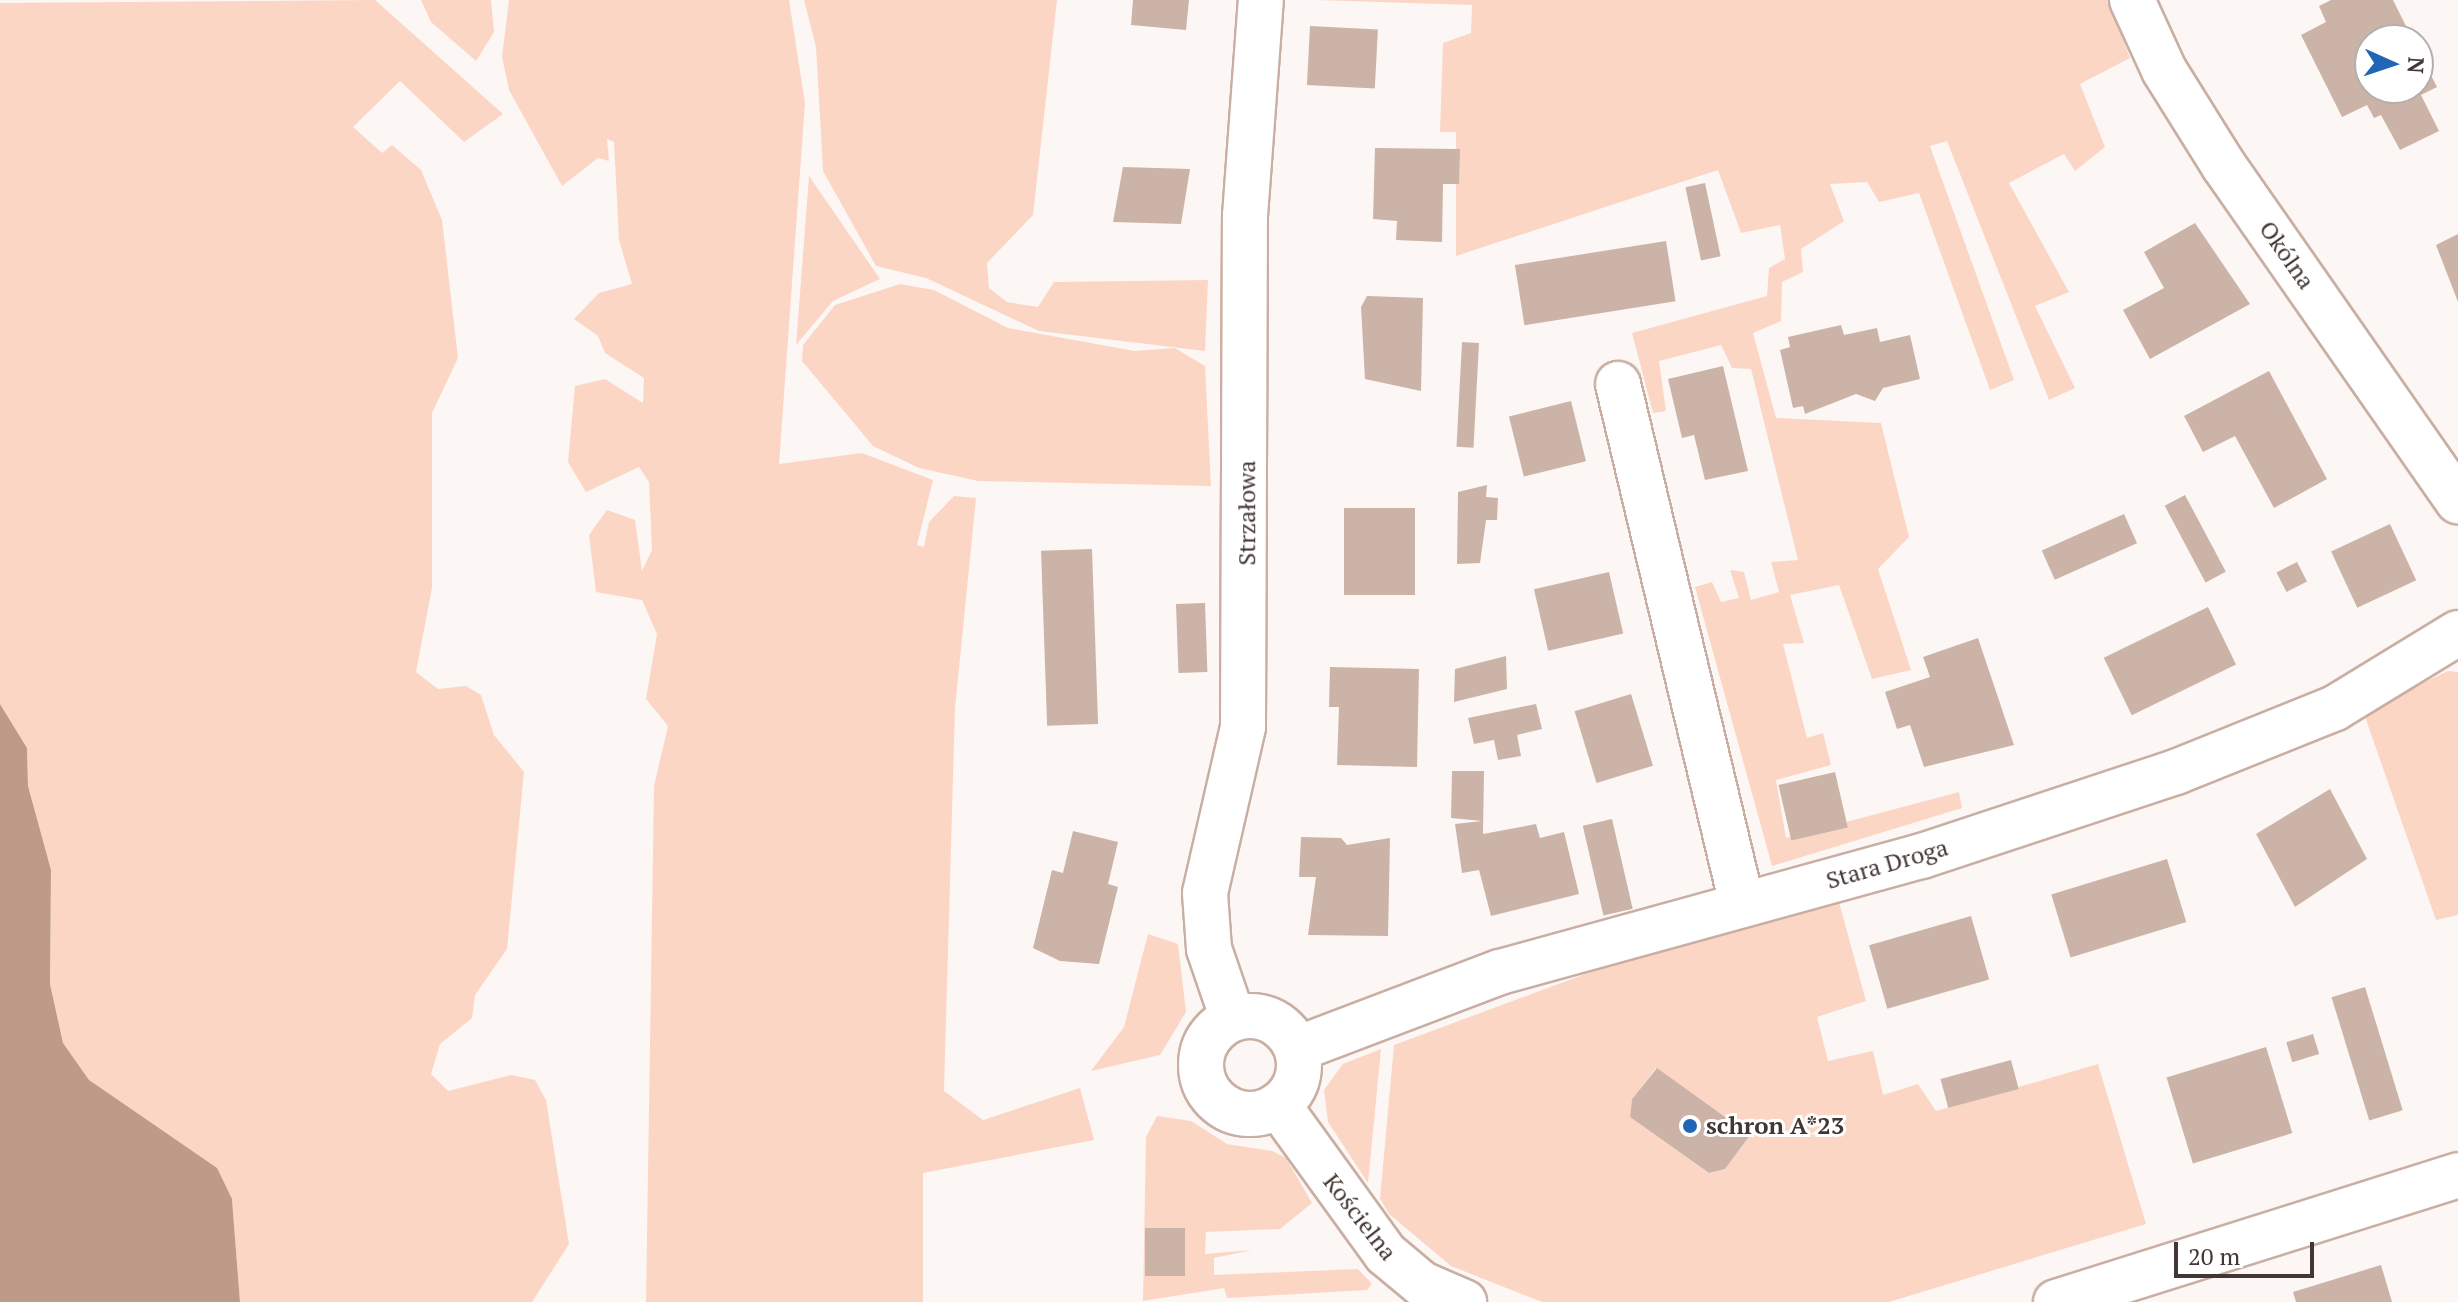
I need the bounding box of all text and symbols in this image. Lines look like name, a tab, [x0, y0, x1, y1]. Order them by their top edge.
north arrow	[2354, 24, 2434, 104]
text: N	[2402, 56, 2431, 74]
street label: Okólna	[2253, 215, 2321, 295]
street label: Strzałowa	[1233, 460, 1261, 566]
street label: Stara Droga	[1823, 833, 1951, 895]
place label: schron A*23	[1706, 1112, 1845, 1140]
marker: schron A*23	[1681, 1117, 1699, 1135]
street label: Kościelna	[1317, 1168, 1403, 1266]
scale bar	[2178, 1226, 2318, 1276]
text: 20 m	[2188, 1240, 2240, 1272]

